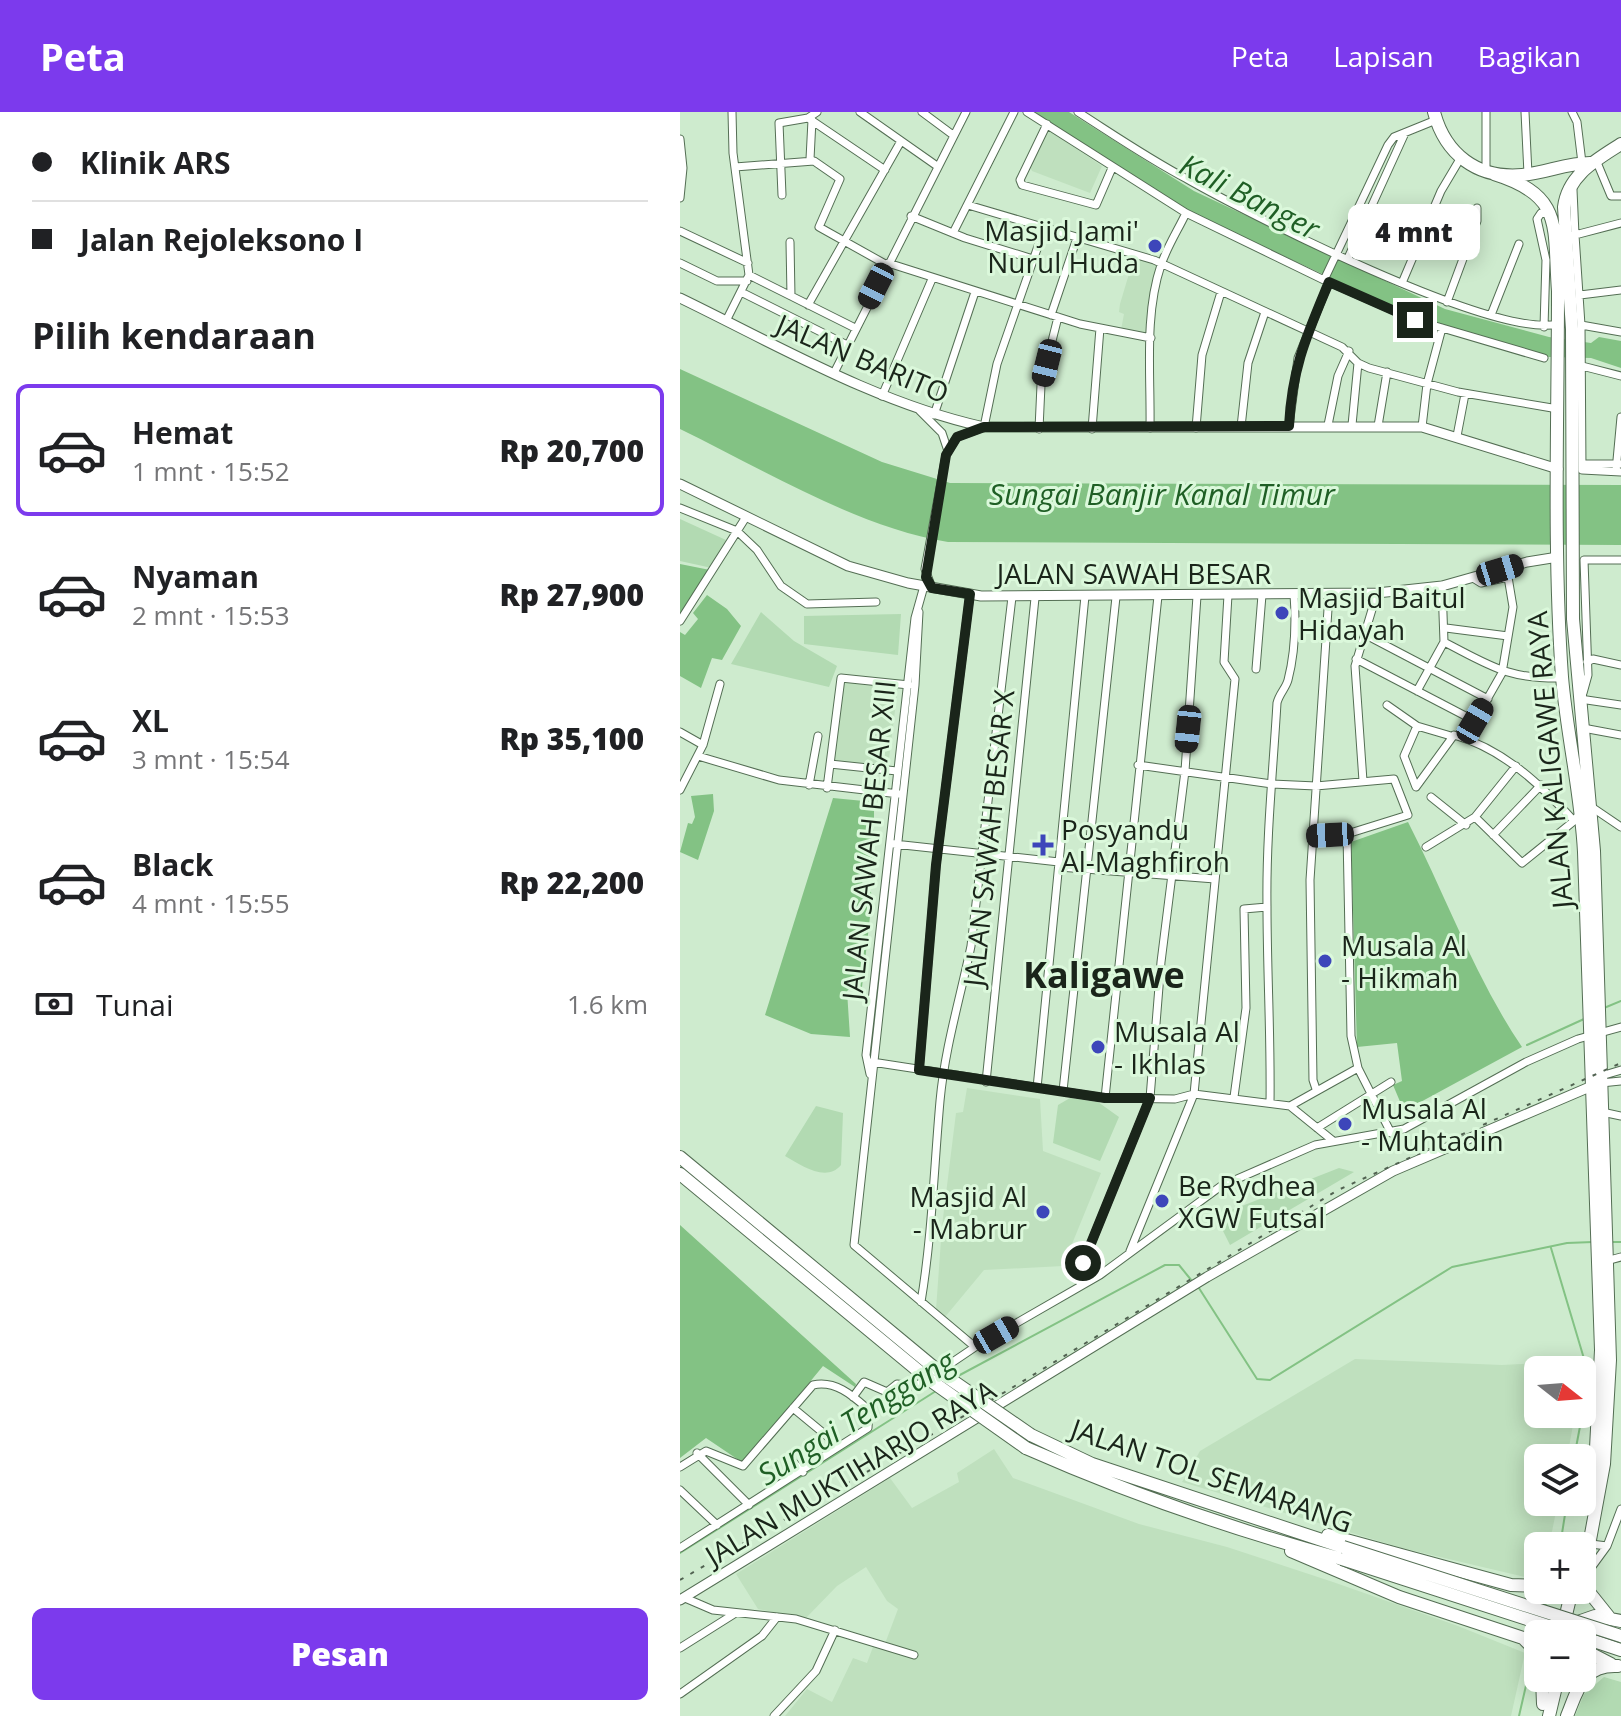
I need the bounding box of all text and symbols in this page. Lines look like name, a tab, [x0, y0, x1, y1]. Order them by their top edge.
text: Peta	[40, 30, 126, 82]
text: Peta	[1231, 37, 1289, 75]
text: Lapisan	[1333, 37, 1434, 75]
text: Bagikan	[1478, 37, 1581, 75]
text: Klinik ARS	[80, 142, 231, 183]
water label: Kali Banger	[1173, 143, 1328, 249]
callout: 4 mnt	[1349, 204, 1481, 260]
place label: Masjid Jami' Nurul Huda	[984, 211, 1139, 281]
text: 4 mnt	[1375, 214, 1453, 250]
text: Jalan Rejoleksono I	[80, 219, 363, 260]
marker: Masjid Jami' Nurul Huda	[1146, 237, 1164, 255]
car	[854, 259, 898, 313]
route end	[1397, 302, 1433, 338]
street label: JALAN BARITO	[768, 303, 955, 411]
text: Pilih kendaraan	[32, 311, 316, 360]
car	[1030, 337, 1064, 389]
text: Hemat	[132, 412, 233, 453]
icon: car	[36, 414, 108, 486]
text: Rp 20,700	[499, 430, 644, 471]
text: 1 mnt · 15:52	[132, 453, 290, 489]
water label: Sungai Banjir Kanal Timur	[989, 473, 1336, 514]
car	[1474, 552, 1526, 588]
street label: JALAN SAWAH BESAR	[994, 554, 1271, 592]
text: Nyaman	[132, 556, 259, 597]
icon: car	[36, 558, 108, 630]
text: Rp 27,900	[499, 574, 644, 615]
place label: Masjid Baitul Hidayah	[1298, 578, 1466, 648]
text: 2 mnt · 15:53	[132, 597, 290, 633]
marker: Masjid Baitul Hidayah	[1273, 604, 1291, 622]
street label: JALAN KALIGAWE RAYA	[1517, 609, 1581, 913]
street label: JALAN SAWAH BESAR XIII	[832, 678, 904, 1005]
street label: JALAN SAWAH BESAR X	[953, 687, 1023, 991]
car	[1453, 694, 1497, 748]
text: XL	[132, 700, 169, 741]
icon: car	[36, 702, 108, 774]
car	[1174, 704, 1202, 754]
text: Rp 35,100	[499, 718, 644, 759]
text: 3 mnt · 15:54	[132, 741, 290, 777]
place label: Posyandu Al-Maghfiroh	[1061, 810, 1230, 880]
car	[1305, 822, 1355, 848]
marker: Posyandu Al-Maghfiroh	[1032, 834, 1054, 856]
text: Black	[132, 844, 213, 885]
icon: car	[36, 846, 108, 918]
text: Rp 22,200	[499, 862, 644, 903]
text: 4 mnt · 15:55	[132, 885, 290, 921]
place label: Musala Al - Hikmah	[1341, 926, 1467, 996]
district label: Kaligawe	[1023, 950, 1185, 999]
marker: Musala Al - Hikmah	[1316, 952, 1334, 970]
icon: cash	[32, 982, 76, 1026]
text: Tunai	[96, 984, 174, 1025]
text: 1.6 km	[567, 986, 648, 1022]
place label: Musala Al - Ikhlas	[1114, 1012, 1240, 1082]
marker: Musala Al - Ikhlas	[1089, 1038, 1107, 1056]
place label: Musala Al - Muhtadin	[1361, 1089, 1504, 1159]
marker: Musala Al - Muhtadin	[1336, 1115, 1354, 1133]
place label: Be Rydhea XGW Futsal	[1178, 1166, 1325, 1236]
place label: Masjid Al - Mabrur	[910, 1177, 1028, 1247]
marker: Be Rydhea XGW Futsal	[1153, 1192, 1171, 1210]
marker: Masjid Al - Mabrur	[1034, 1203, 1052, 1221]
route start	[1065, 1245, 1101, 1281]
car	[969, 1313, 1023, 1357]
water label: Sungai Tenggang	[749, 1339, 964, 1494]
north arrow	[1524, 1356, 1596, 1428]
map controls	[1524, 1356, 1596, 1692]
street label: JALAN MUKTIHARJO RAYA	[695, 1370, 1003, 1575]
street label: JALAN TOL SEMARANG	[1063, 1408, 1358, 1541]
button: layers	[1524, 1444, 1596, 1516]
button: +	[1524, 1532, 1596, 1604]
button: Pesan	[32, 1608, 648, 1700]
button: −	[1524, 1620, 1596, 1692]

